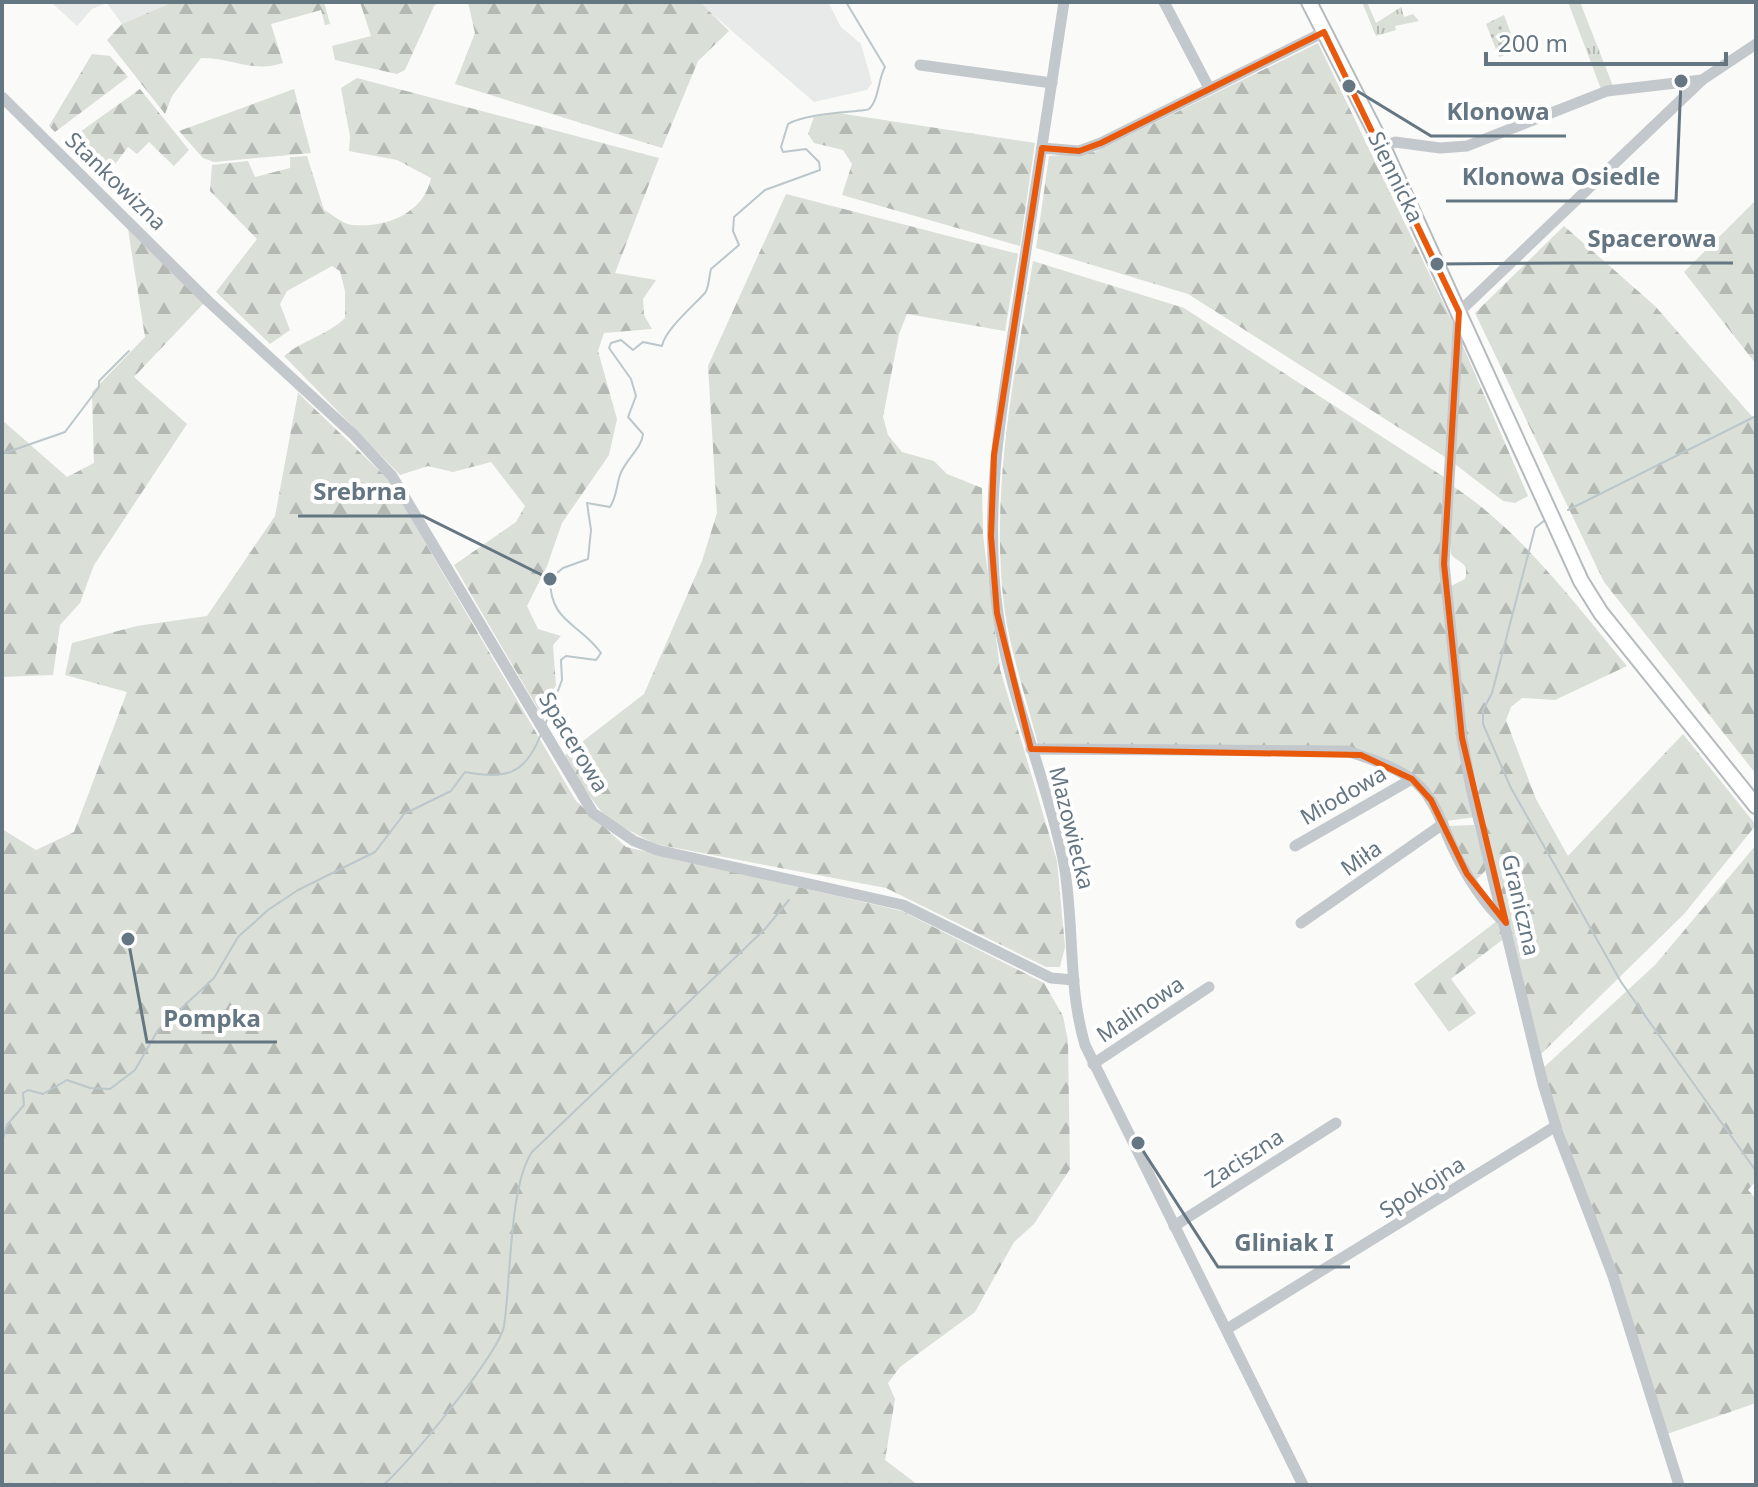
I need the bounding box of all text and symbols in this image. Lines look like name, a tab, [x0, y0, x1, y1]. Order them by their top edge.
scale bar	[1486, 16, 1726, 66]
text: 200 m	[1498, 26, 1568, 59]
callout: Klonowa	[1431, 88, 1566, 136]
text: Klonowa	[1446, 94, 1550, 127]
street label: Stankowizna	[60, 124, 174, 236]
street label: Siennicka	[1362, 126, 1432, 227]
callout: Klonowa Osiedle	[1446, 153, 1676, 201]
text: Klonowa Osiedle	[1462, 159, 1660, 192]
callout: Spacerowa	[1571, 215, 1733, 263]
text: Spacerowa	[1587, 221, 1717, 254]
callout: Srebrna	[298, 468, 423, 516]
text: Srebrna	[313, 474, 407, 507]
street label: Spacerowa	[533, 686, 617, 797]
street label: Miodowa	[1294, 757, 1391, 831]
street label: Mazowiecka	[1043, 763, 1103, 892]
street label: Miła	[1334, 832, 1387, 882]
street label: Graniczna	[1496, 851, 1548, 958]
street label: Malinowa	[1090, 968, 1189, 1048]
callout: Pompka	[147, 994, 277, 1042]
text: Pompka	[163, 1001, 261, 1034]
street label: Zaciszna	[1198, 1121, 1289, 1194]
street label: Spokojna	[1373, 1148, 1470, 1224]
callout: Gliniak I	[1218, 1219, 1350, 1267]
text: Gliniak I	[1234, 1225, 1334, 1258]

